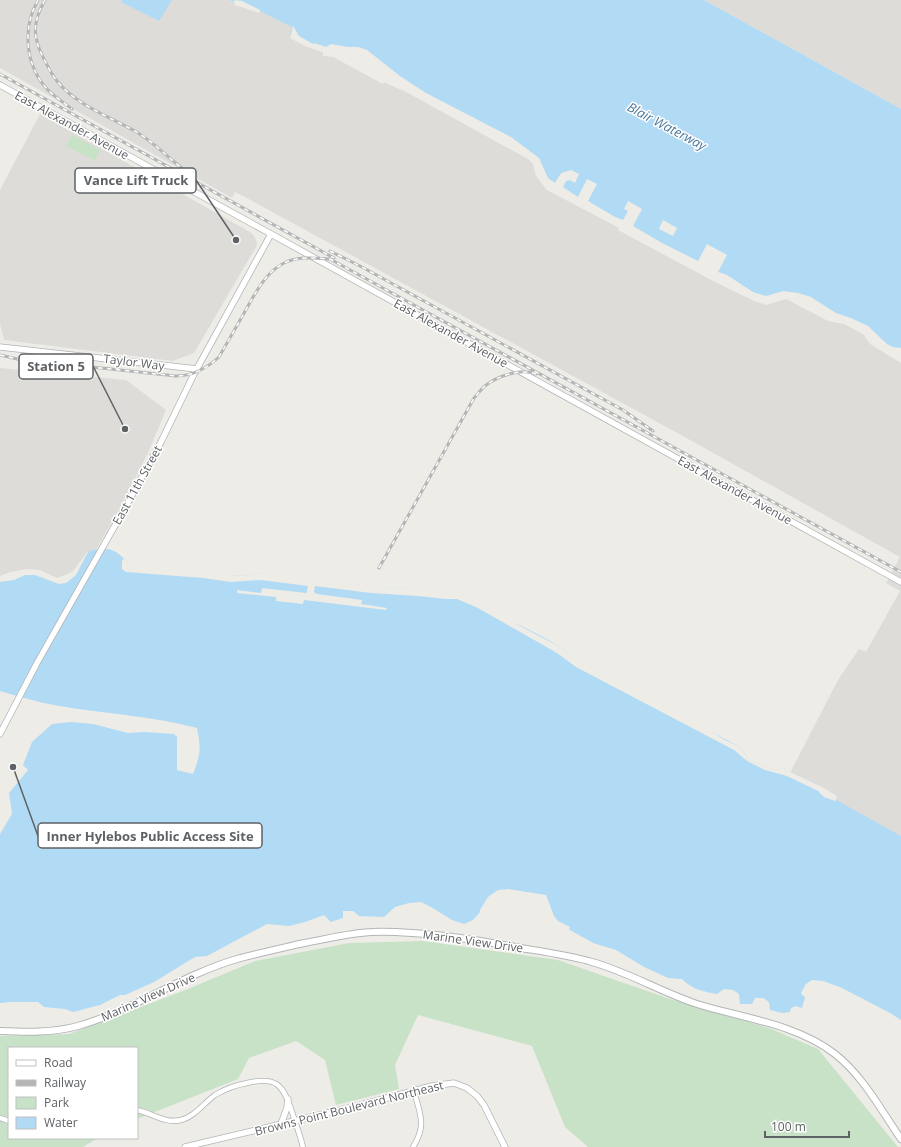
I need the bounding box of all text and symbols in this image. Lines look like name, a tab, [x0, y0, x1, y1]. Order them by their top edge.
street label: East Alexander Avenue	[12, 87, 132, 164]
water label: Blair Waterway	[624, 98, 711, 155]
callout: Vance Lift Truck	[75, 168, 196, 193]
text: Vance Lift Truck	[84, 171, 189, 189]
street label: East Alexander Avenue	[391, 295, 511, 372]
street label: Taylor Way	[103, 350, 166, 374]
callout: Station 5	[19, 354, 93, 379]
text: Station 5	[27, 357, 85, 375]
street label: East 11th Street	[108, 442, 166, 528]
street label: East Alexander Avenue	[675, 452, 795, 529]
callout: Inner Hylebos Public Access Site	[38, 823, 262, 848]
text: Inner Hylebos Public Access Site	[46, 827, 254, 845]
street label: Marine View Drive	[422, 926, 525, 957]
street label: Marine View Drive	[98, 969, 198, 1025]
legend	[8, 1047, 138, 1139]
text: Road	[44, 1054, 73, 1071]
text: Railway	[44, 1074, 87, 1091]
street label: Browns Point Boulevard Northeast	[253, 1076, 445, 1140]
text: Park	[44, 1094, 70, 1111]
scale bar	[765, 1113, 849, 1139]
text: Water	[44, 1114, 78, 1131]
text: 100 m	[771, 1118, 806, 1135]

